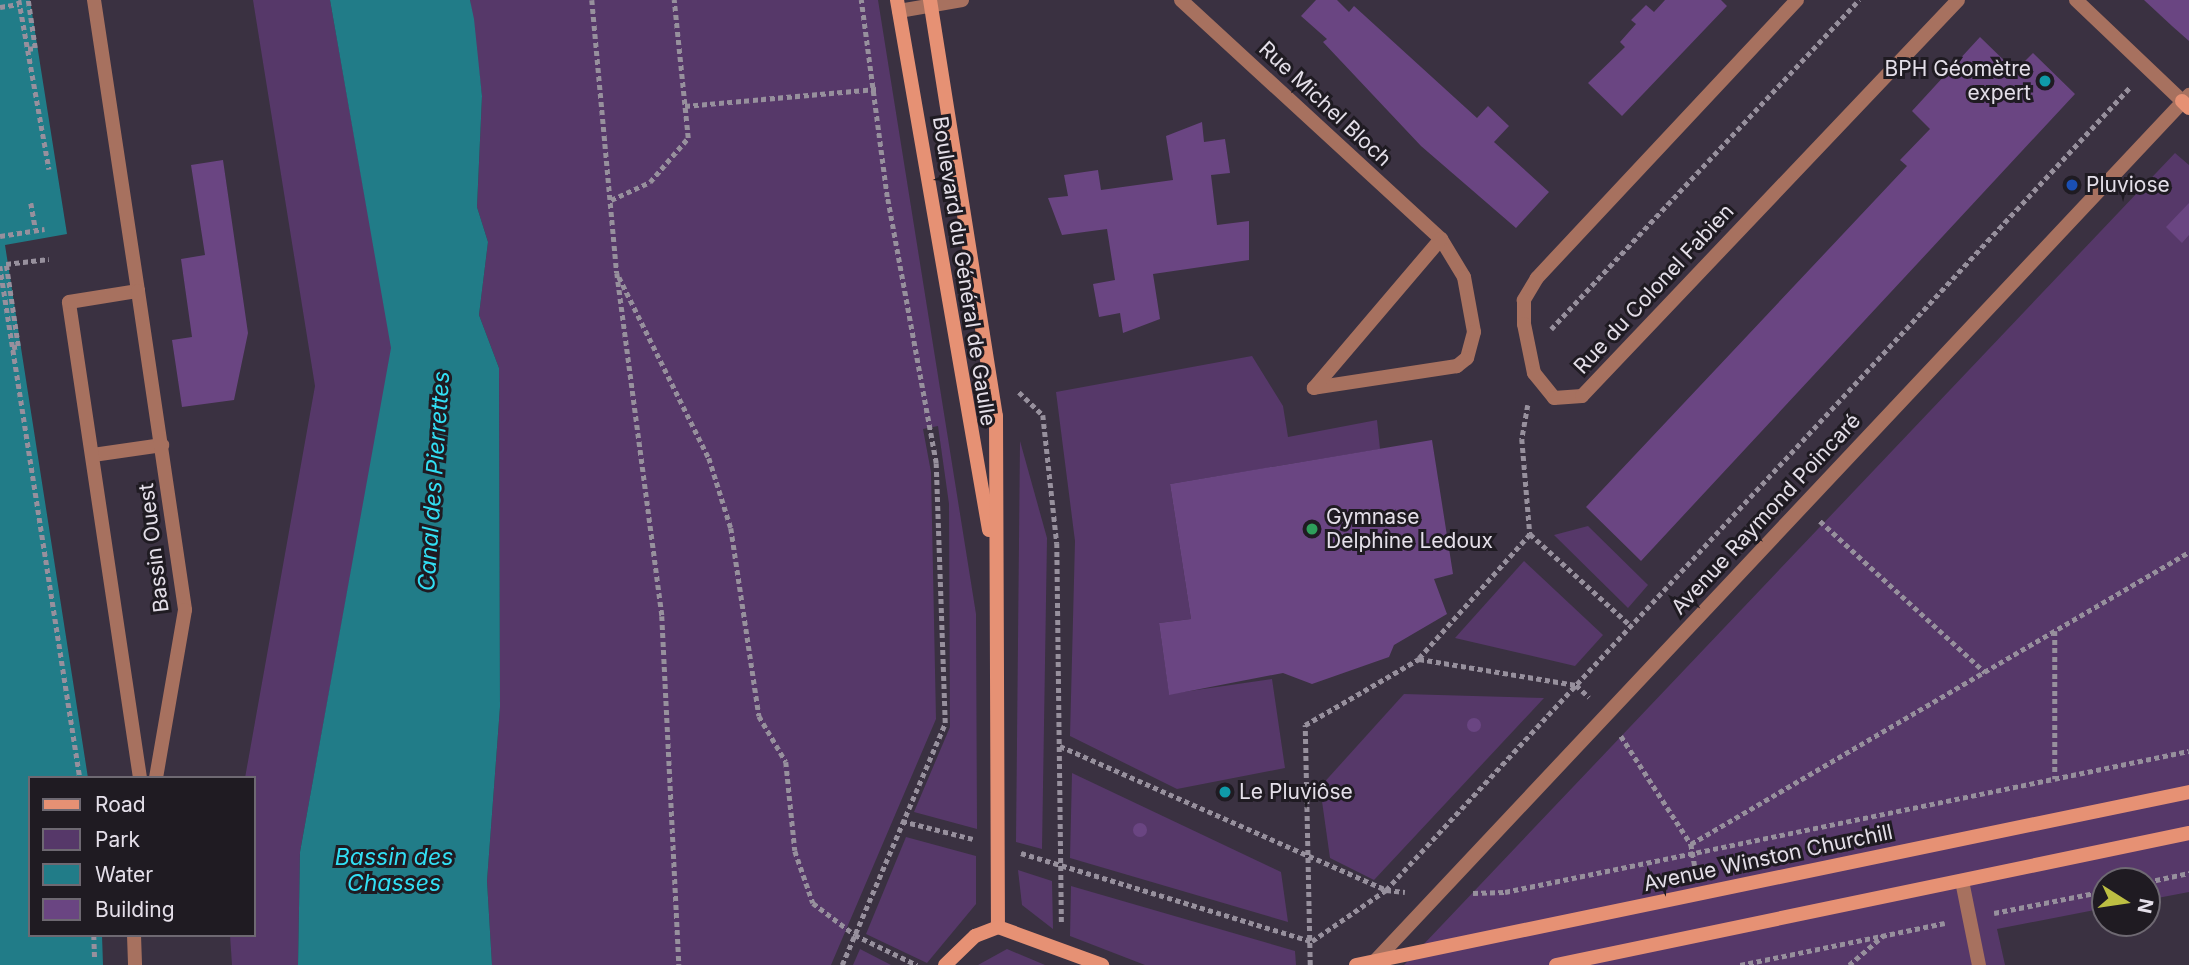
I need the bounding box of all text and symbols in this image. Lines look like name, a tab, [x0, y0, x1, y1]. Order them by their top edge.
street label: Rue Michel Bloch	[1254, 36, 1396, 172]
place label: BPH Géomètre expert	[1885, 56, 2031, 106]
marker: BPH Géomètre expert	[2037, 73, 2053, 89]
street label: Boulevard du Général de Gaulle	[927, 114, 1001, 428]
place label: Pluviose	[2086, 172, 2170, 198]
marker: Pluviose	[2064, 177, 2080, 193]
street label: Rue du Colonel Fabien	[1569, 199, 1739, 379]
water label: Canal des Pierrettes	[413, 370, 455, 592]
street label: Avenue Raymond Poincaré	[1666, 408, 1866, 620]
street label: Bassin Ouest	[134, 482, 174, 614]
place label: Gymnase Delphine Ledoux	[1326, 504, 1493, 554]
marker: Gymnase Delphine Ledoux	[1304, 521, 1320, 537]
legend	[28, 776, 256, 937]
place label: Le Pluviôse	[1239, 779, 1353, 805]
marker: Le Pluviôse	[1217, 784, 1233, 800]
text: Road	[95, 792, 146, 817]
street label: Avenue Winston Churchill	[1641, 819, 1895, 897]
text: Park	[95, 827, 140, 852]
water label: Bassin des Chasses	[335, 843, 453, 897]
text: Water	[95, 862, 153, 887]
north arrow	[2091, 867, 2161, 937]
text: Building	[95, 897, 175, 922]
text: N	[2132, 897, 2158, 916]

